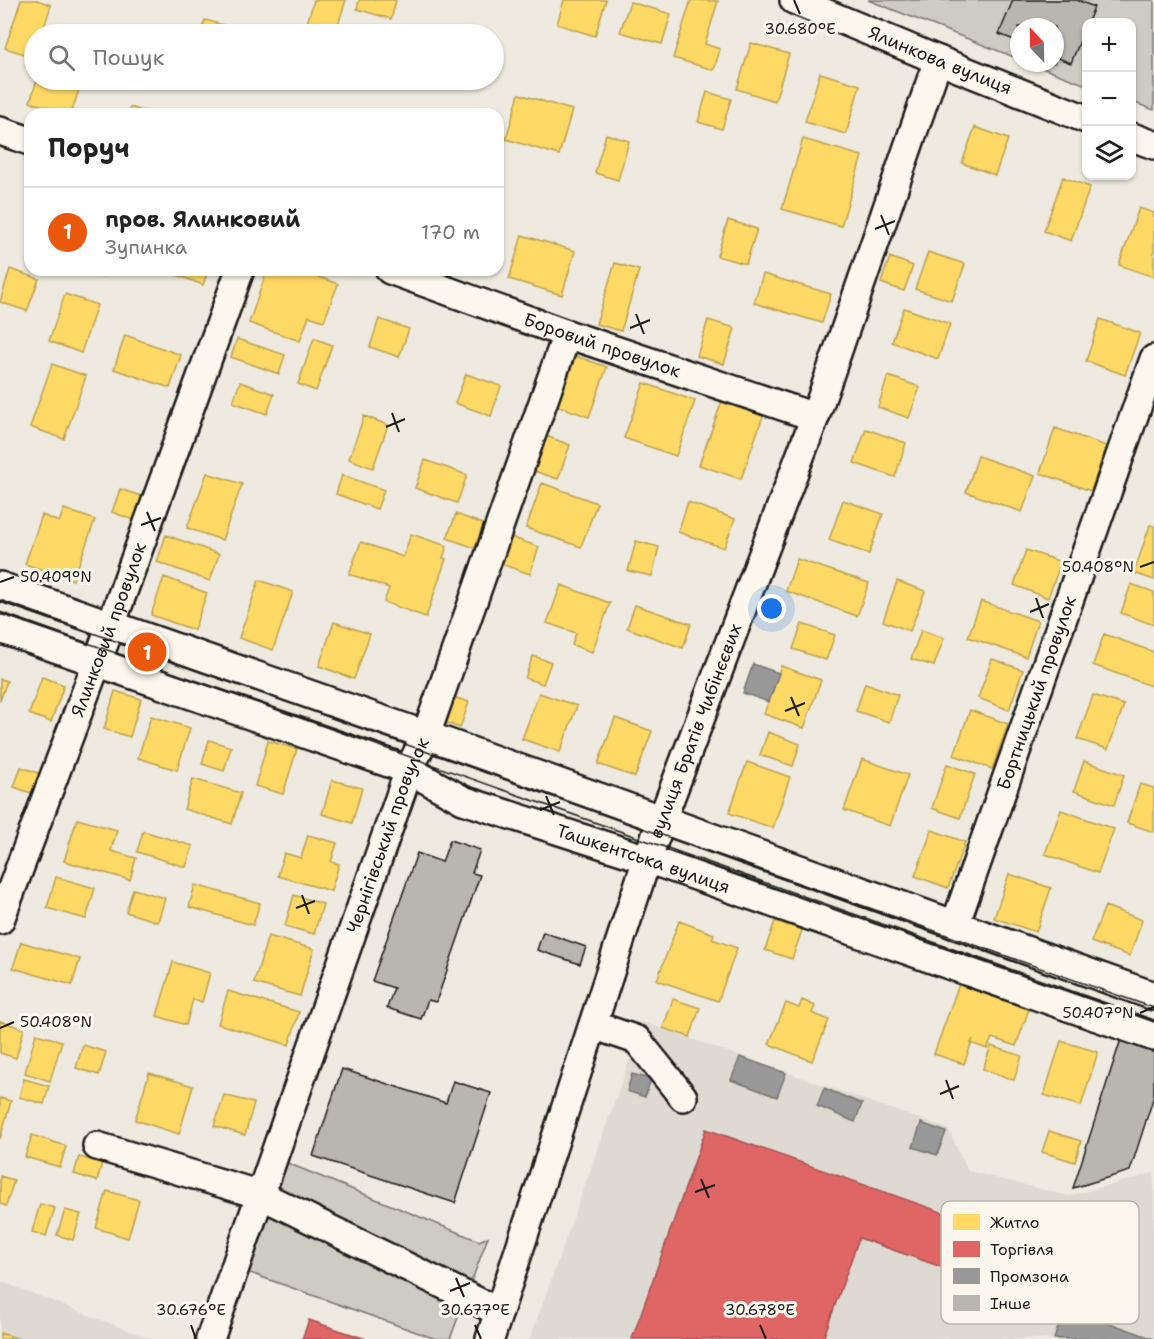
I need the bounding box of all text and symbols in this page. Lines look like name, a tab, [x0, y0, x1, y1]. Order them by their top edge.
north arrow	[1010, 18, 1064, 72]
map controls	[1082, 18, 1136, 180]
button: +	[1082, 18, 1136, 72]
text: 30.680°E	[764, 19, 836, 39]
street label: Ялинкова вулиця	[865, 20, 1015, 100]
search box	[24, 24, 504, 90]
icon: search	[45, 41, 78, 74]
text: Пошук	[93, 43, 164, 72]
button: −	[1082, 72, 1136, 126]
button: layers	[1082, 126, 1136, 180]
text: Поруч	[48, 130, 130, 165]
text: пров. Ялинковий	[105, 205, 300, 234]
text: 1	[63, 219, 72, 245]
text: 170 m	[421, 219, 480, 245]
text: Зупинка	[105, 234, 187, 260]
street label: Боровий провулок	[520, 307, 684, 383]
street label: Ялинковий провулок	[66, 539, 152, 720]
text: 50.408°N	[1062, 557, 1134, 577]
text: 50.409°N	[20, 567, 92, 587]
street label: Бортницький провулок	[991, 592, 1082, 793]
your location	[757, 594, 786, 623]
street label: вулиця Братів Чибінєєвих	[644, 620, 747, 842]
pin: 1	[128, 630, 166, 674]
street label: Чернігівський провулок	[341, 733, 435, 937]
street label: Ташкентська вулиця	[553, 819, 733, 899]
text: 50.407°N	[1062, 1003, 1134, 1023]
text: 50.408°N	[20, 1012, 92, 1032]
legend	[941, 1201, 1139, 1324]
text: Житло	[990, 1212, 1039, 1233]
text: Торгівля	[990, 1239, 1054, 1260]
text: Промзона	[990, 1266, 1069, 1287]
text: Інше	[990, 1293, 1031, 1314]
text: 30.676°E	[156, 1300, 226, 1320]
text: 30.677°E	[440, 1300, 510, 1320]
text: 30.678°E	[725, 1300, 795, 1320]

